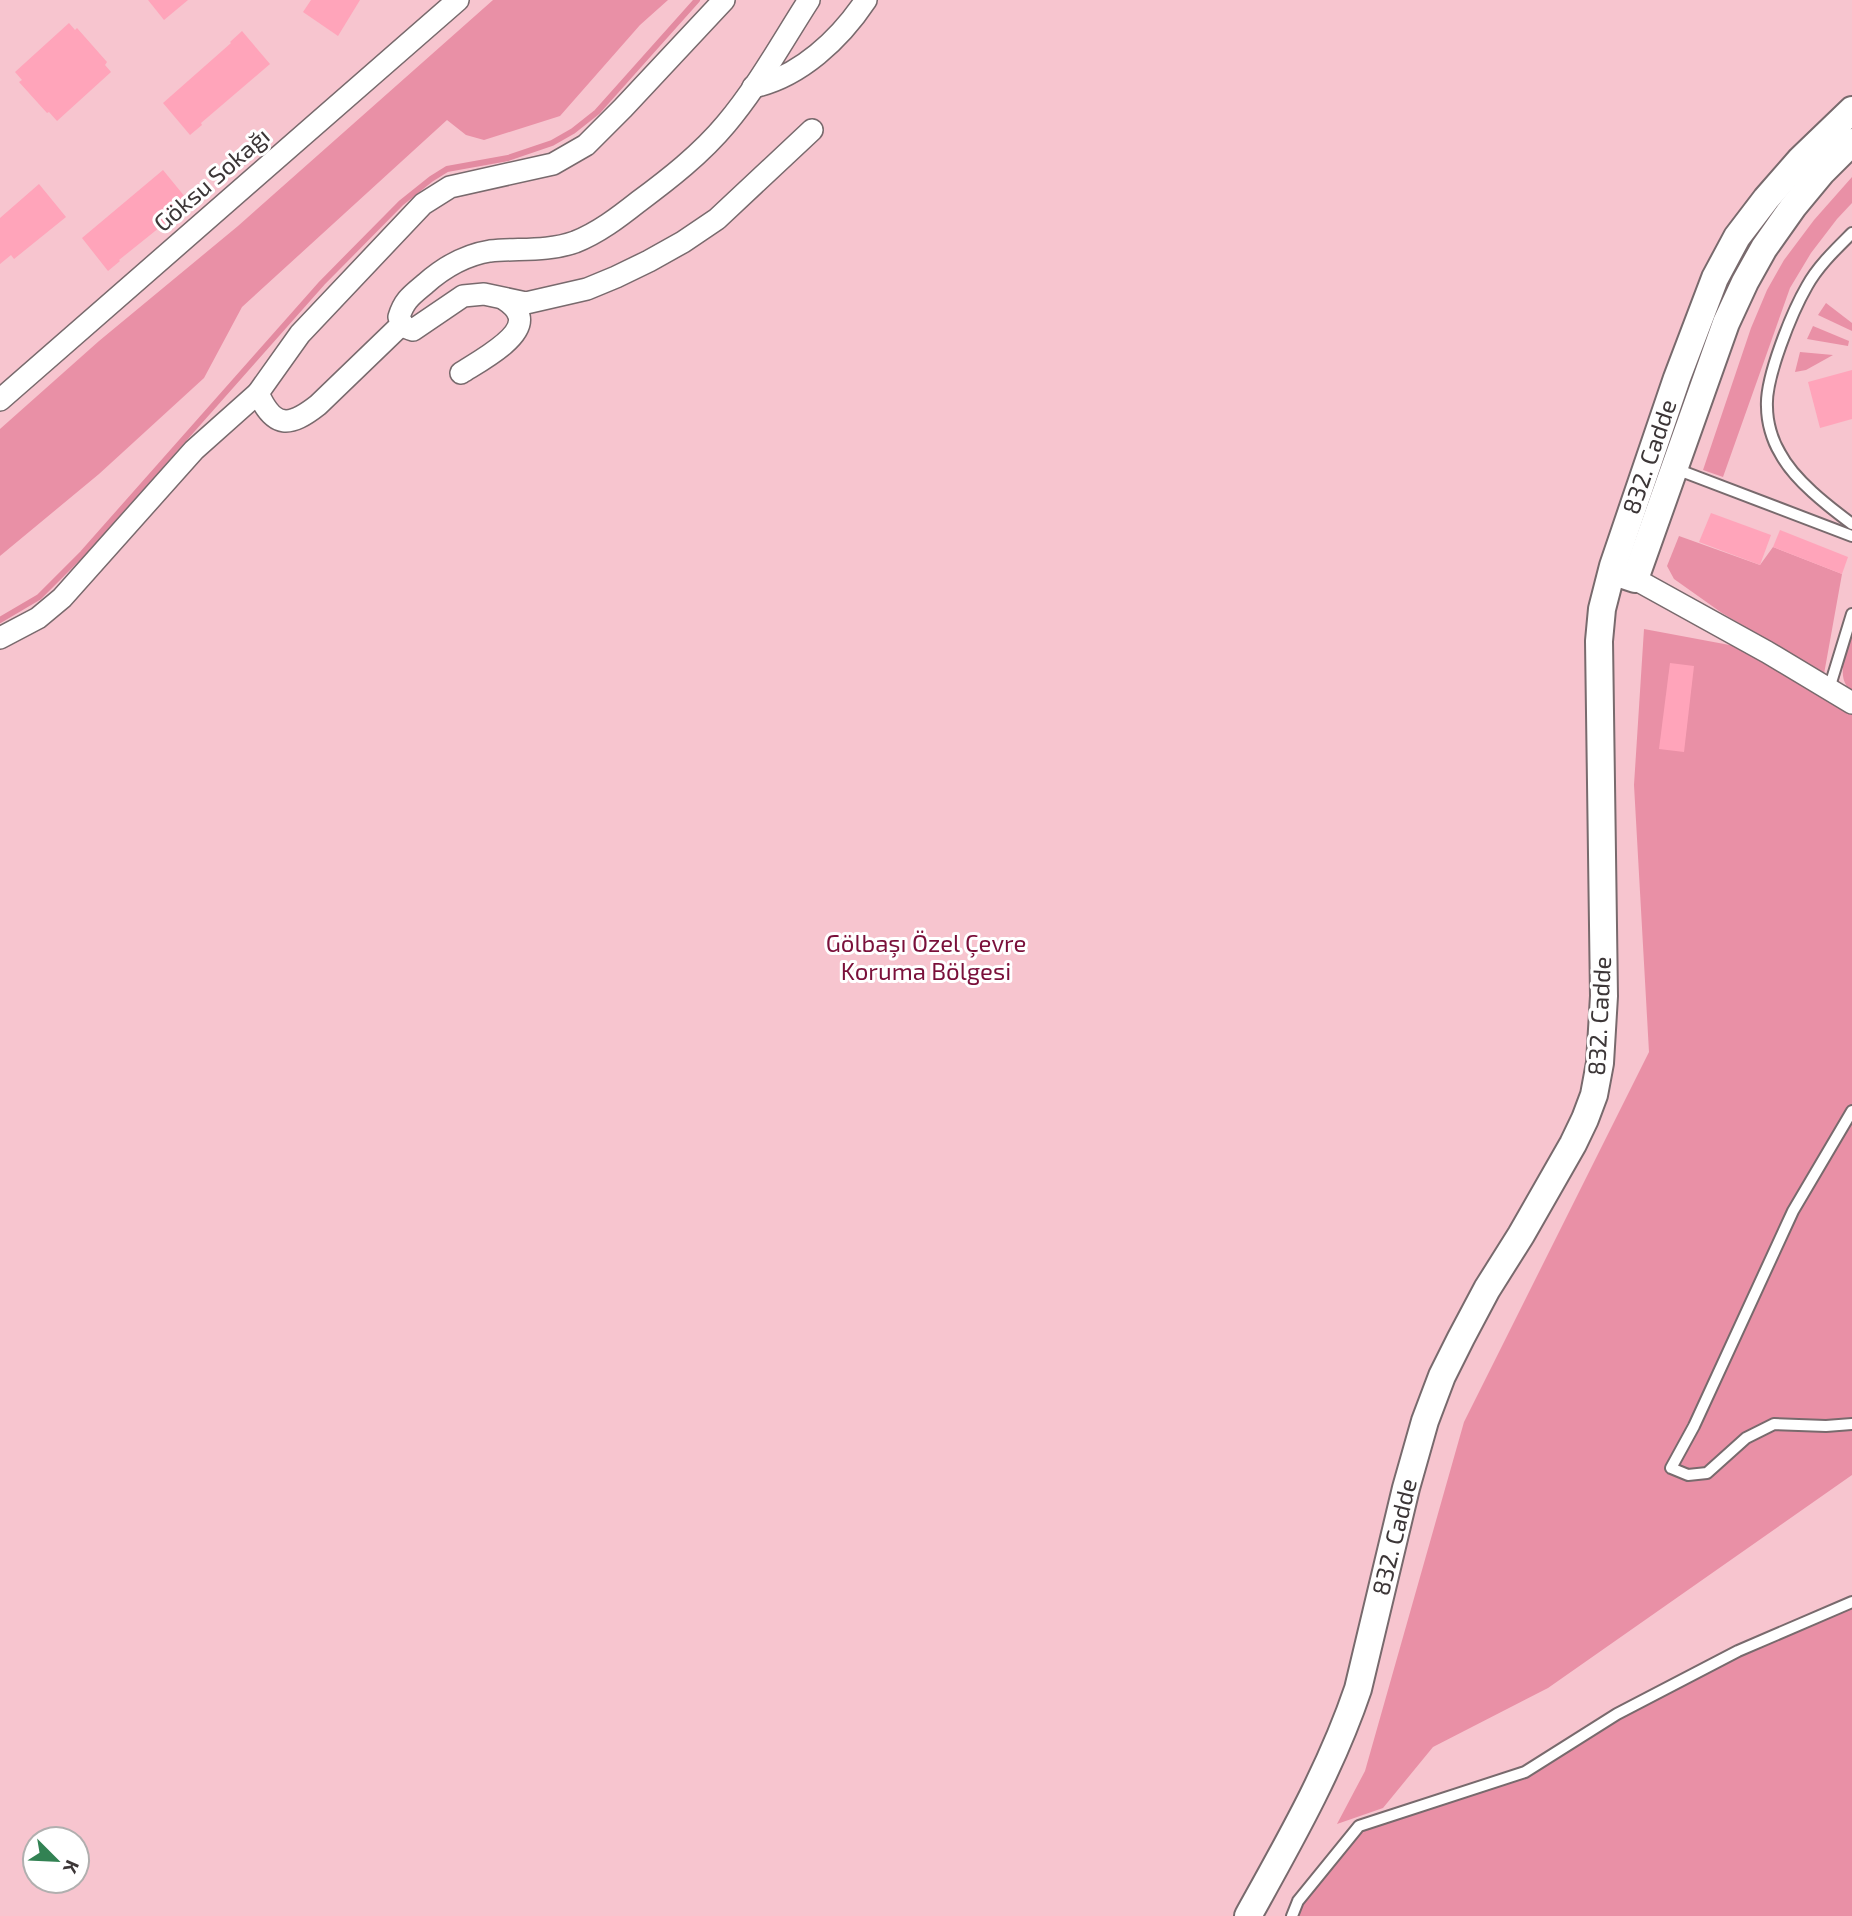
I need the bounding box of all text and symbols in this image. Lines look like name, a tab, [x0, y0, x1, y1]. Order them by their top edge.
street label: Göksu Sokağı	[147, 121, 275, 237]
street label: 832. Cadde	[1615, 395, 1682, 518]
park label: Gölbaşı Özel Çevre Koruma Bölgesi	[826, 928, 1026, 985]
street label: 832. Cadde	[1581, 955, 1616, 1076]
street label: 832. Cadde	[1365, 1475, 1422, 1598]
north arrow	[21, 1825, 91, 1895]
text: K	[59, 1857, 85, 1877]

